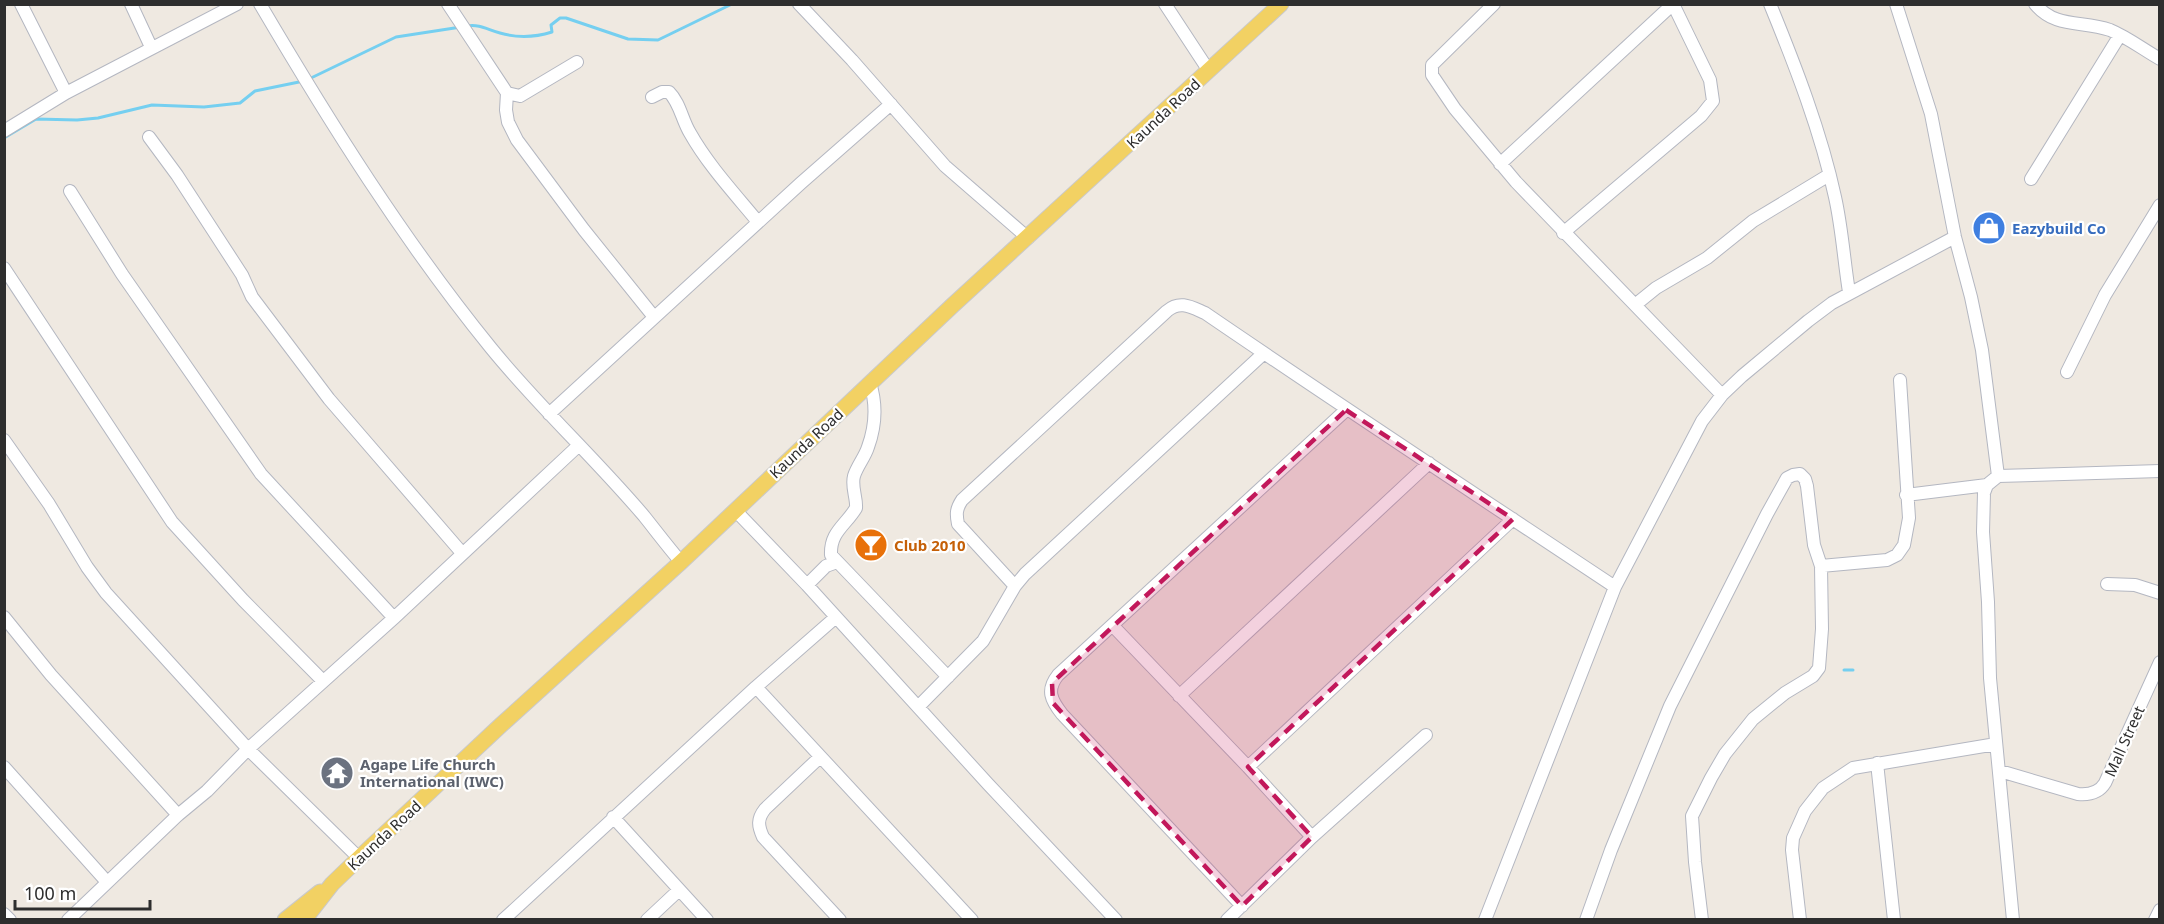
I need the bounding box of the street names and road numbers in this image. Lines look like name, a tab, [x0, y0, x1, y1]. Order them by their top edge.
street label: Kaunda Road	[1122, 74, 1204, 152]
street label: Kaunda Road	[765, 404, 847, 482]
street label: Mall Street	[2100, 702, 2149, 780]
street label: Kaunda Road	[343, 796, 425, 874]

